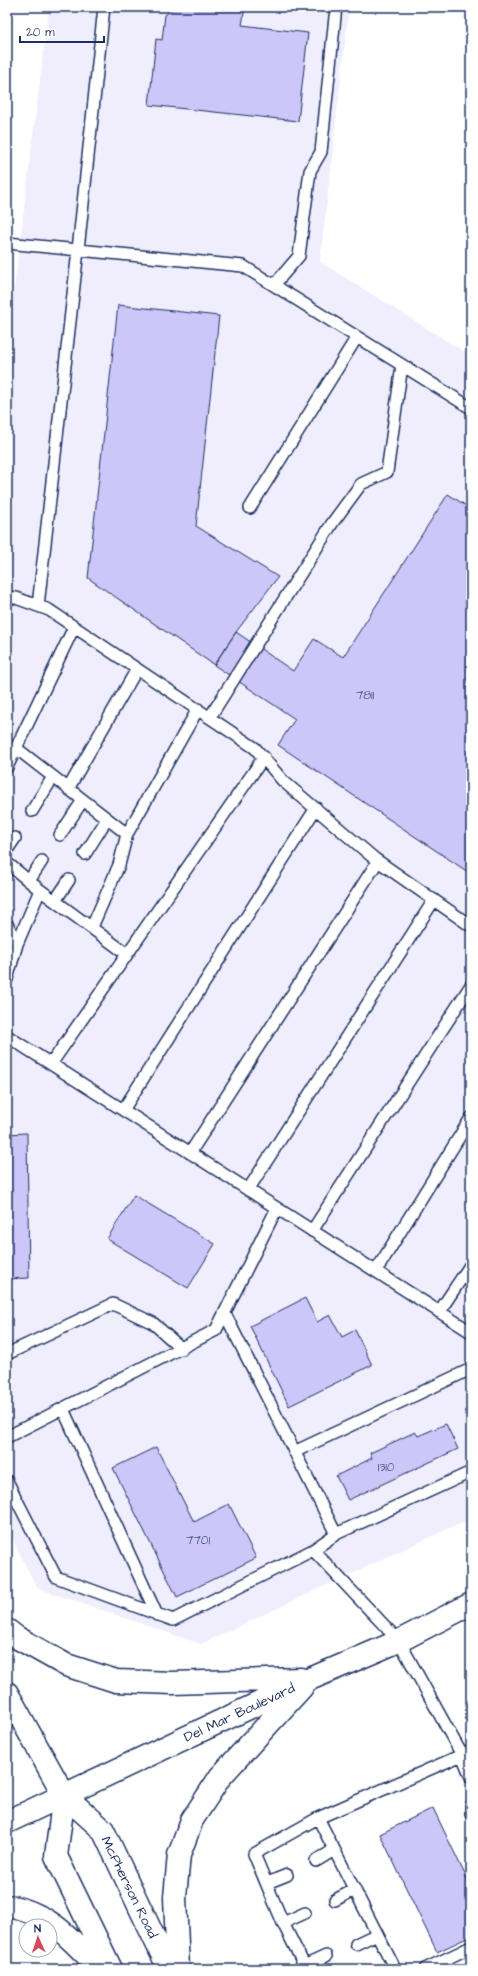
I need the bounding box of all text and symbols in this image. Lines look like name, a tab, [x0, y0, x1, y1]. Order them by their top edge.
scale bar	[20, 18, 104, 44]
text: 20 m	[26, 24, 55, 41]
house number: 7811	[356, 687, 375, 704]
house number: 1310	[378, 1459, 395, 1476]
house number: 7701	[186, 1532, 210, 1549]
street label: Del Mar Boulevard	[181, 1678, 298, 1747]
street label: McPherson Road	[96, 1833, 162, 1942]
north arrow	[18, 1918, 58, 1958]
text: N	[34, 1921, 41, 1936]

